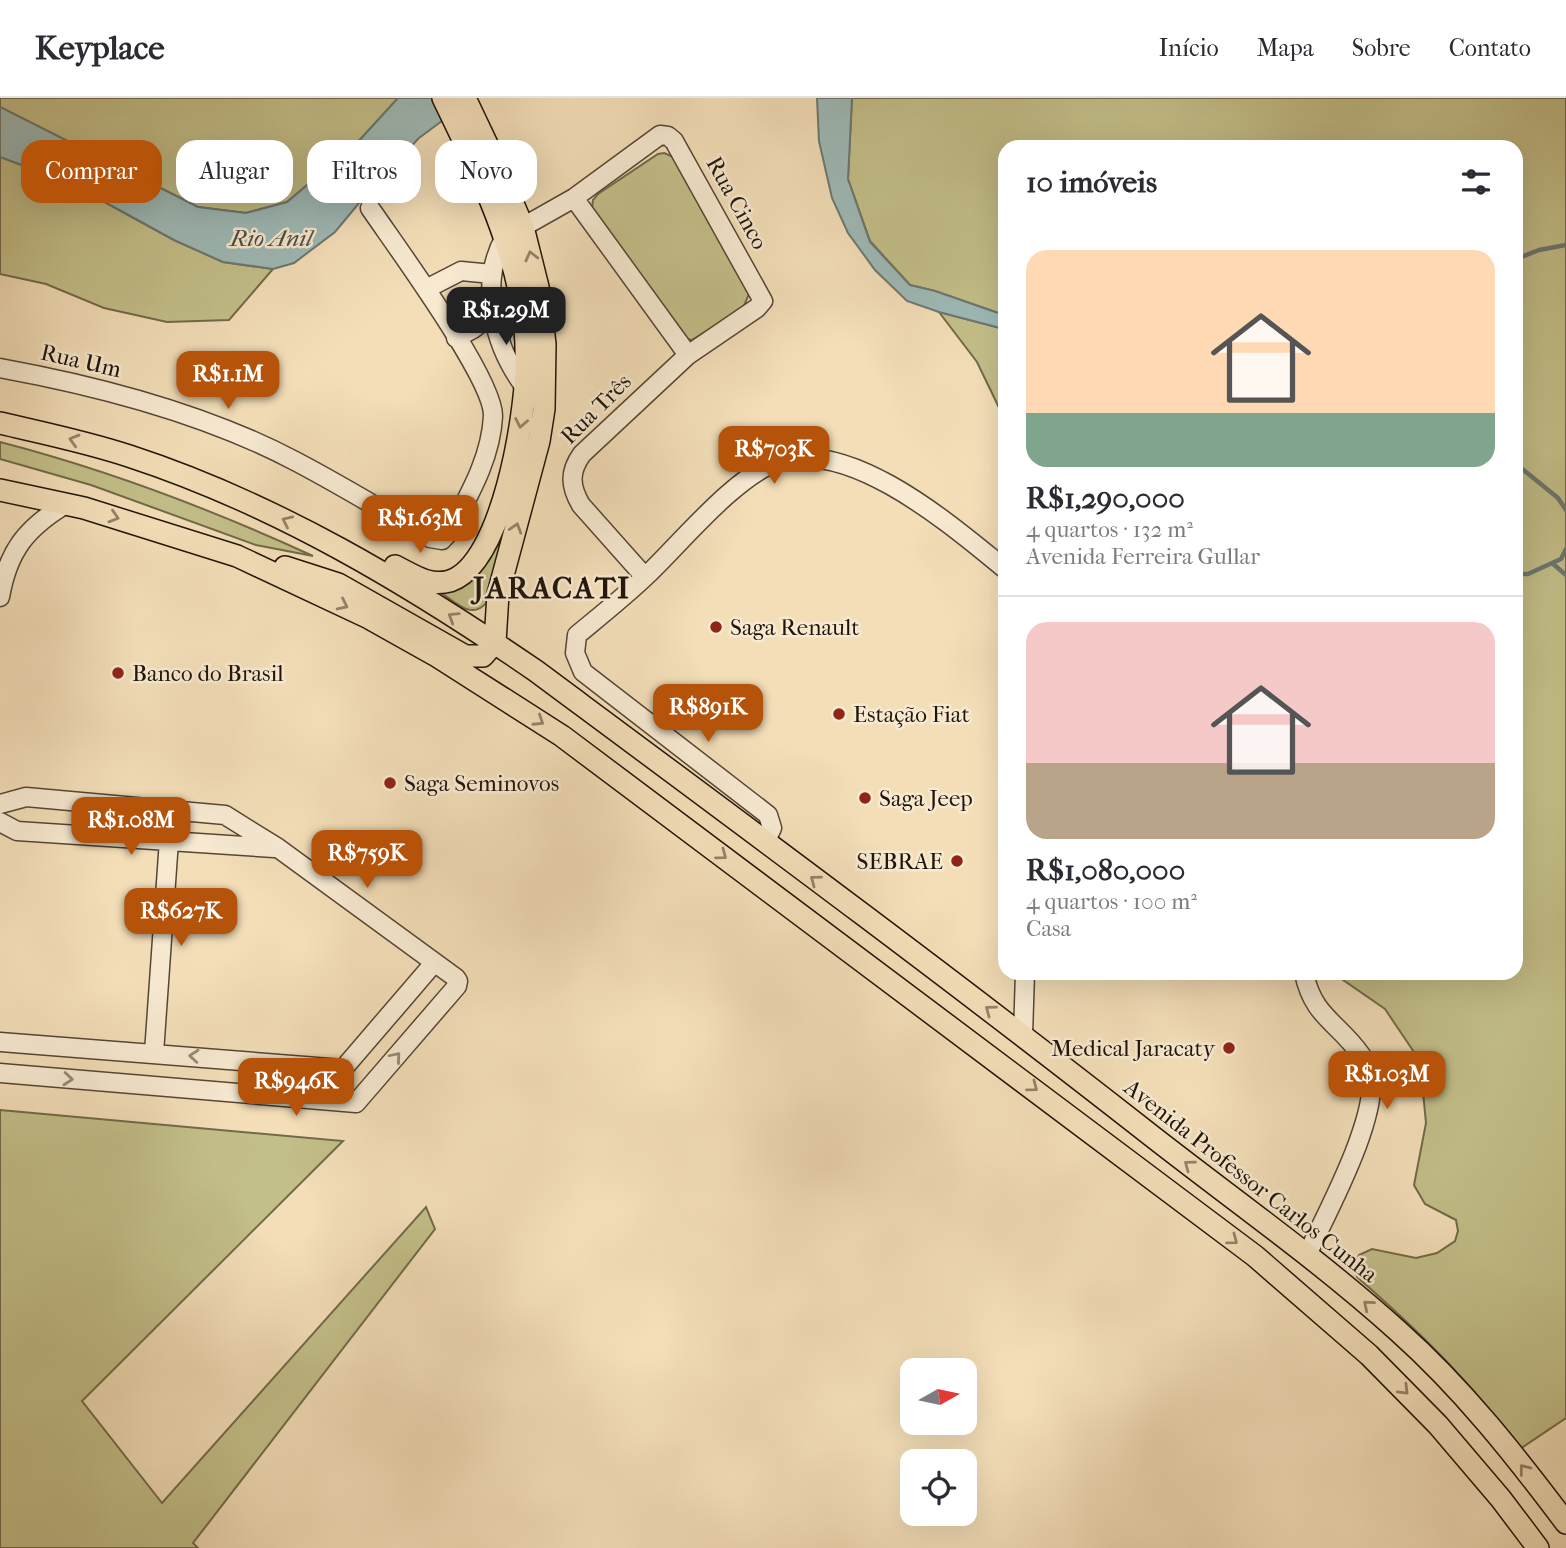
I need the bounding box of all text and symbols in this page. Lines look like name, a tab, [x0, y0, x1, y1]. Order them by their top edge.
text: Keyplace	[35, 29, 165, 68]
text: Início	[1159, 34, 1219, 62]
text: Mapa	[1257, 34, 1314, 62]
text: Sobre	[1352, 34, 1411, 62]
text: Contato	[1449, 34, 1531, 62]
chip: Comprar	[21, 140, 162, 203]
chip: Alugar	[176, 140, 293, 203]
chip: Filtros	[307, 140, 421, 203]
chip: Novo	[435, 140, 537, 203]
street label: Rua Cinco	[700, 152, 774, 254]
icon: filters	[1457, 163, 1495, 201]
text: 10 imóveis	[1026, 165, 1157, 200]
water label: Rio Anil	[228, 224, 315, 252]
one-way arrow	[525, 250, 539, 262]
pin: R$1.29M	[441, 288, 571, 347]
icon: home	[1198, 295, 1324, 421]
text: R$1.29M	[463, 296, 549, 323]
street label: Rua Um	[38, 339, 124, 383]
pin: R$1.1M	[171, 352, 285, 411]
text: R$1.1M	[192, 360, 264, 387]
street label: Rua Três	[555, 368, 637, 450]
one-way arrow	[514, 417, 529, 429]
pin: R$703K	[717, 426, 831, 486]
one-way arrow	[68, 434, 80, 449]
text: R$703K	[734, 435, 814, 462]
text: R$1,290,000	[1026, 481, 1185, 516]
pin: R$1.63M	[355, 496, 485, 555]
text: R$1.63M	[378, 504, 462, 531]
one-way arrow	[108, 509, 120, 524]
one-way arrow	[281, 515, 294, 529]
text: 4 quartos · 132 m²	[1026, 516, 1193, 543]
one-way arrow	[508, 522, 523, 534]
text: Avenida Ferreira Gullar	[1026, 543, 1260, 570]
district label: JARACATI	[470, 571, 631, 606]
one-way arrow	[336, 597, 348, 611]
one-way arrow	[448, 612, 461, 625]
place label: Saga Renault	[730, 614, 860, 641]
marker: Saga Renault	[708, 619, 724, 635]
place label: Banco do Brasil	[132, 660, 284, 687]
marker: Banco do Brasil	[110, 665, 126, 681]
icon: home	[1198, 667, 1324, 793]
pin: R$891K	[651, 684, 765, 744]
text: R$891K	[669, 693, 747, 720]
place label: Estação Fiat	[853, 701, 970, 728]
marker: Estação Fiat	[831, 706, 847, 722]
one-way arrow	[531, 712, 544, 725]
place label: Saga Seminovos	[404, 770, 559, 797]
marker: Saga Seminovos	[382, 775, 398, 791]
place label: Saga Jeep	[879, 785, 973, 812]
marker: Saga Jeep	[857, 790, 873, 806]
pin: R$1.08M	[66, 798, 196, 857]
text: R$1.08M	[87, 806, 175, 833]
pin: R$759K	[310, 830, 424, 890]
text: R$759K	[327, 839, 407, 866]
one-way arrow	[715, 847, 727, 860]
place label: SEBRAE	[857, 848, 943, 875]
marker: SEBRAE	[949, 853, 965, 869]
text: R$1,080,000	[1026, 853, 1185, 888]
one-way arrow	[811, 875, 823, 888]
pin: R$627K	[124, 888, 238, 948]
text: 4 quartos · 100 m²	[1026, 888, 1197, 915]
text: R$627K	[140, 897, 222, 924]
text: Casa	[1026, 915, 1071, 942]
one-way arrow	[985, 1006, 997, 1019]
place label: Medical Jaracaty	[1051, 1035, 1216, 1062]
marker: Medical Jaracaty	[1221, 1040, 1237, 1056]
one-way arrow	[188, 1049, 199, 1064]
pin: R$1.03M	[1322, 1052, 1452, 1111]
one-way arrow	[388, 1053, 400, 1066]
pin: R$946K	[239, 1058, 353, 1118]
text: R$1.03M	[1344, 1060, 1430, 1087]
text: R$946K	[254, 1067, 338, 1094]
one-way arrow	[63, 1071, 74, 1086]
street label: Avenida Professor Carlos Cunha	[1118, 1073, 1383, 1289]
one-way arrow	[1025, 1079, 1038, 1091]
one-way arrow	[1184, 1160, 1196, 1173]
one-way arrow	[1226, 1231, 1238, 1244]
one-way arrow	[1363, 1301, 1376, 1313]
north arrow	[900, 1358, 976, 1435]
map controls	[900, 1358, 977, 1526]
one-way arrow	[1395, 1382, 1408, 1395]
button: locate	[900, 1449, 977, 1526]
one-way arrow	[1520, 1465, 1533, 1477]

